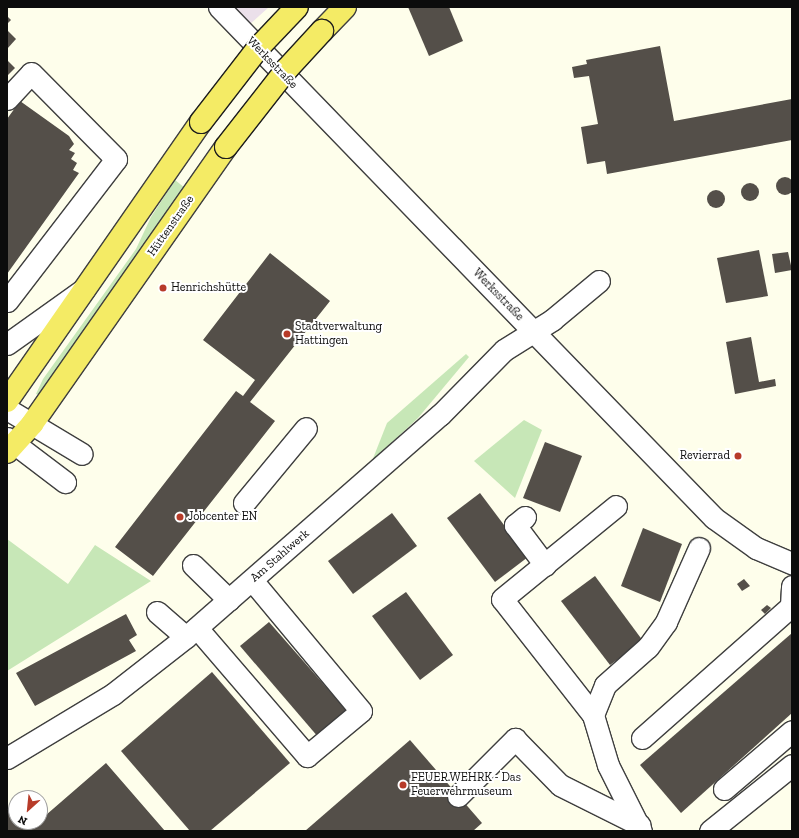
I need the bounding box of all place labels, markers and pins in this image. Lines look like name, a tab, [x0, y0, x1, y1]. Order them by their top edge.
place label: Henrichshütte	[171, 281, 246, 295]
marker: Henrichshütte	[158, 283, 168, 293]
place label: Stadtverwaltung Hattingen	[295, 320, 382, 348]
marker: Stadtverwaltung Hattingen	[282, 329, 292, 339]
place label: Revierrad	[680, 449, 730, 463]
marker: Revierrad	[733, 451, 743, 461]
place label: Jobcenter EN	[188, 510, 258, 524]
marker: Jobcenter EN	[175, 512, 185, 522]
place label: FEUER.WEHRK - Das Feuerwehrmuseum	[411, 771, 521, 799]
marker: FEUER.WEHRK - Das Feuerwehrmuseum	[398, 780, 408, 790]

